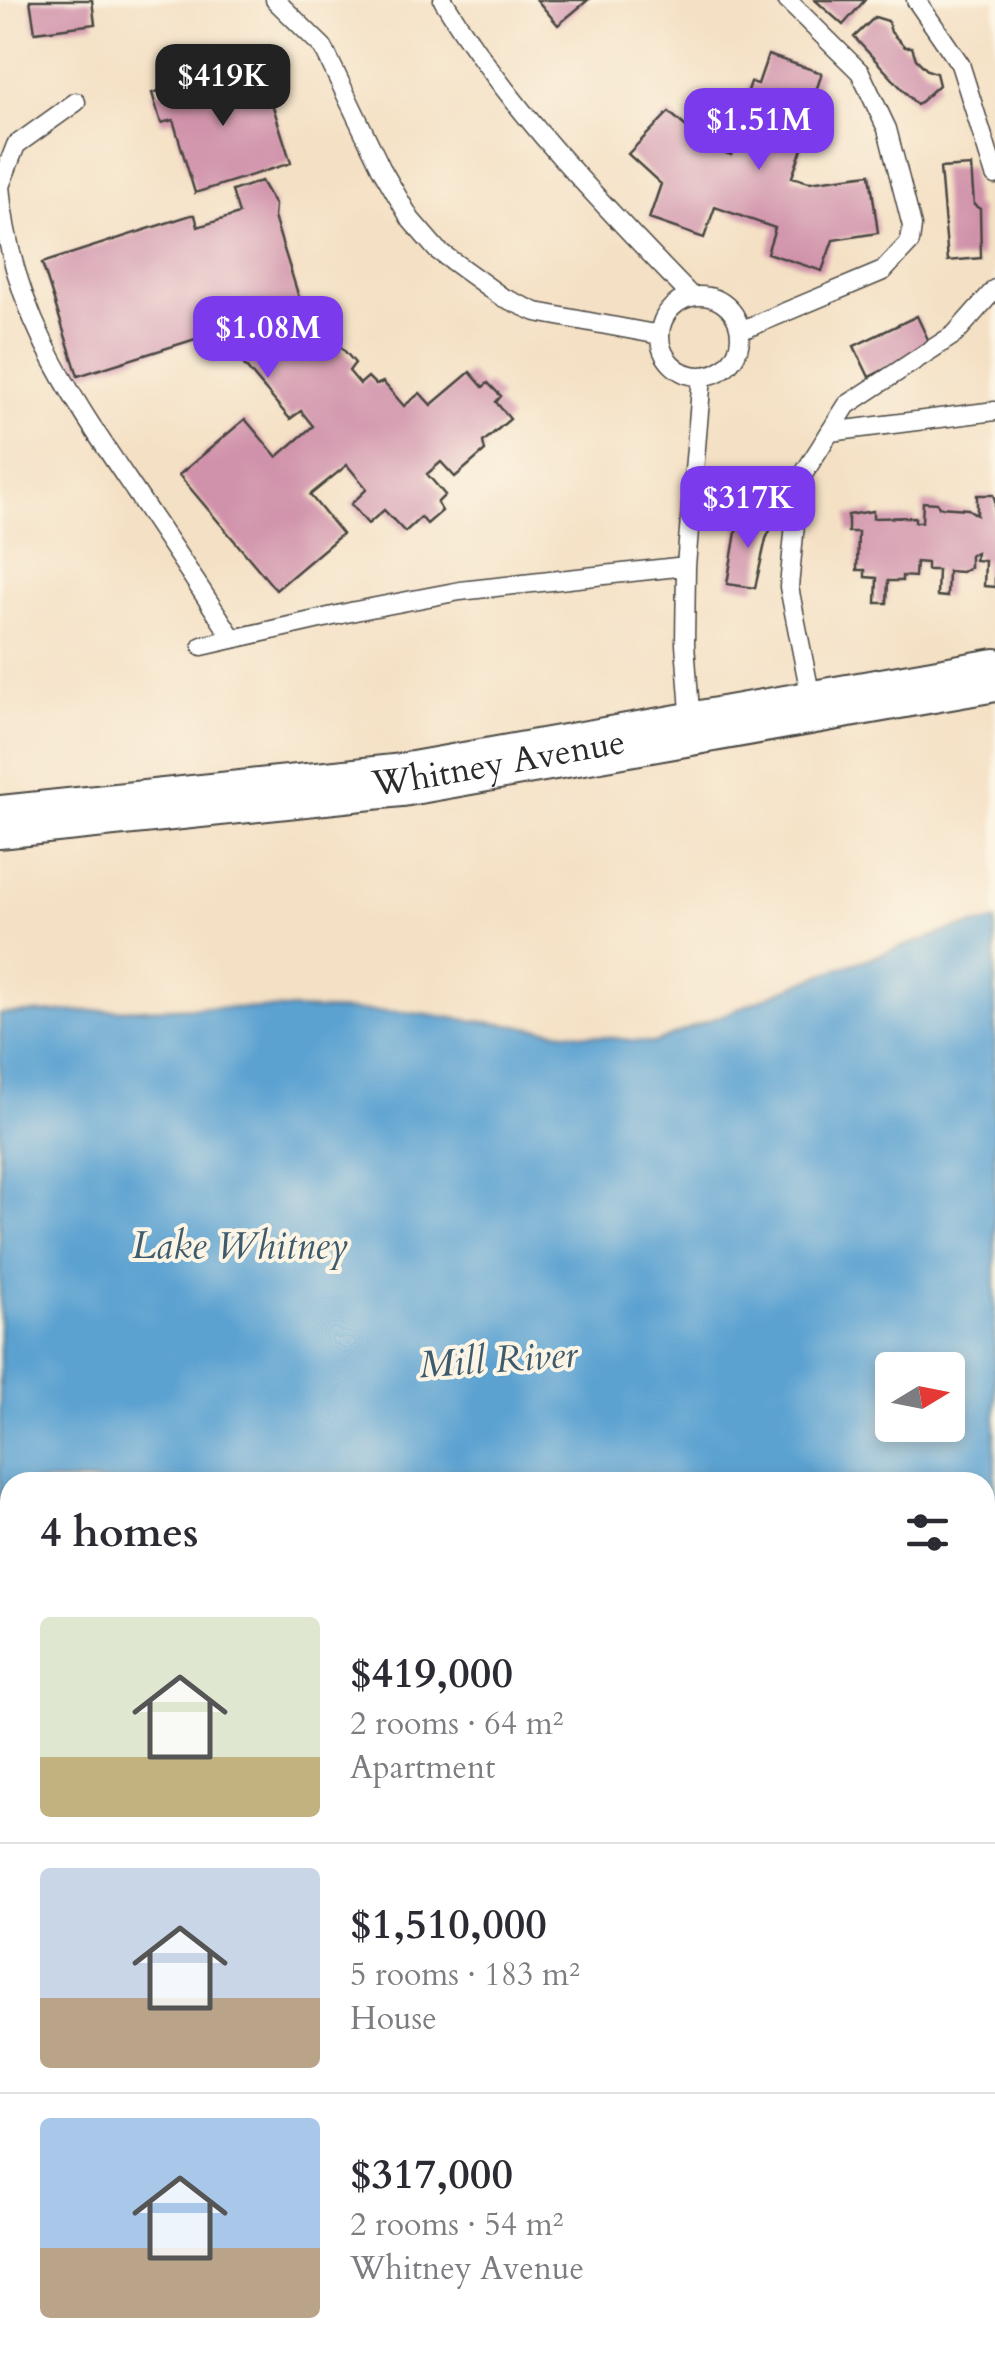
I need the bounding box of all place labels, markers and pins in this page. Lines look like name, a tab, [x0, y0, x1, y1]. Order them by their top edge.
pin: $419K	[153, 44, 293, 129]
pin: $1.51M	[678, 88, 840, 173]
pin: $1.08M	[187, 296, 349, 381]
pin: $317K	[678, 466, 818, 551]

